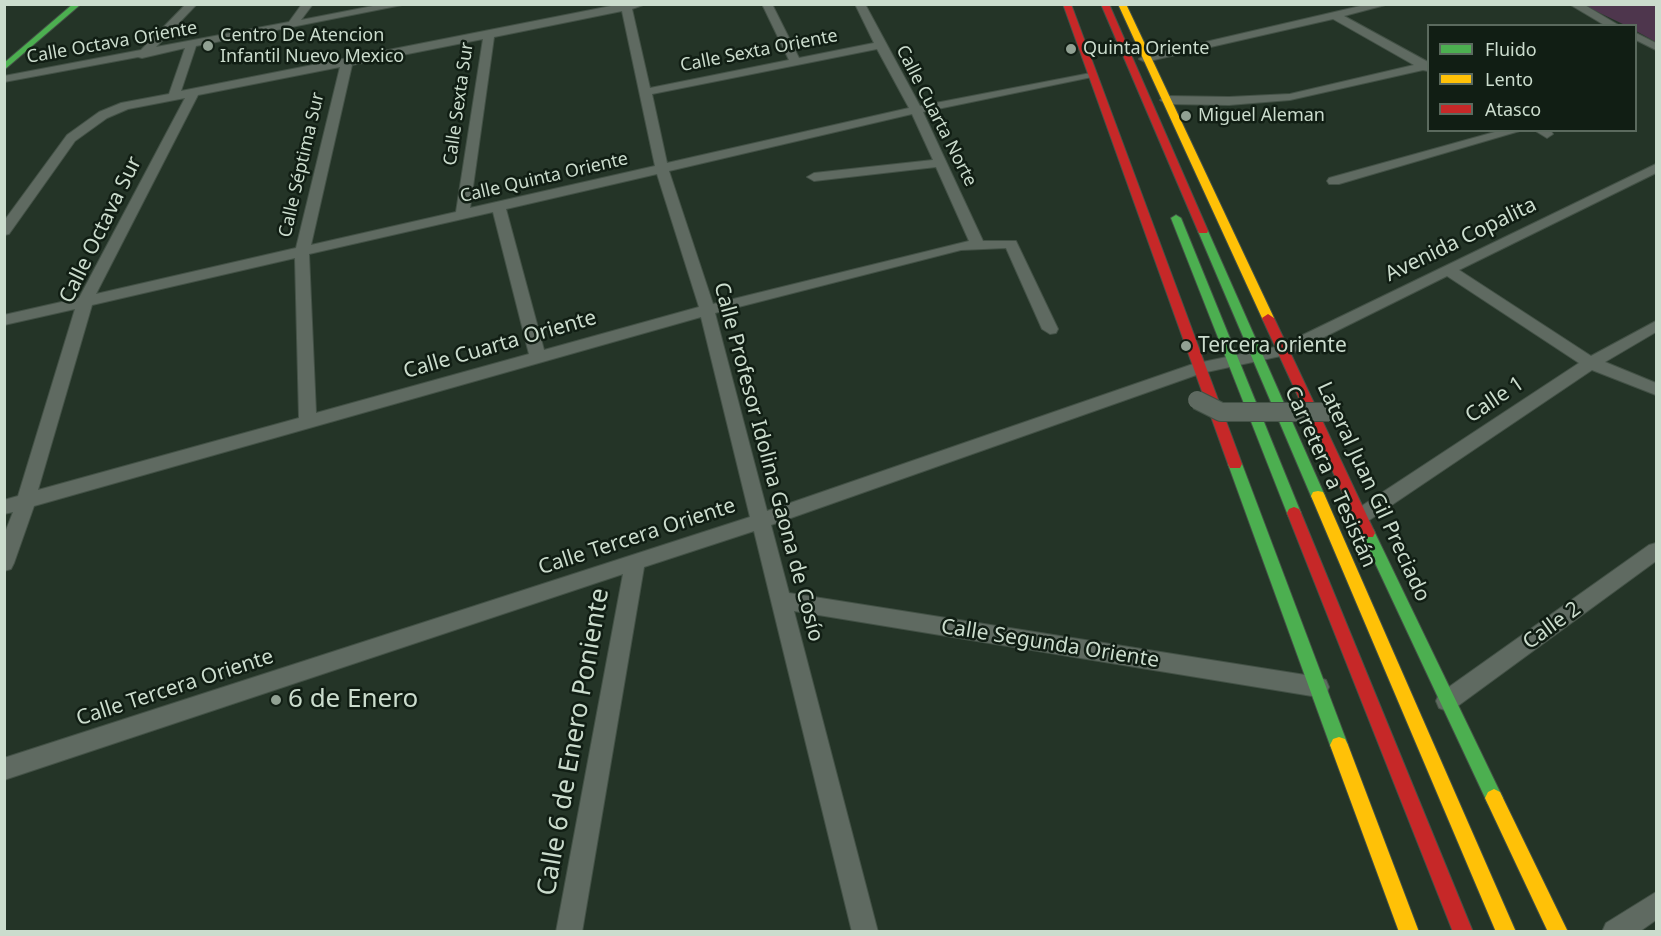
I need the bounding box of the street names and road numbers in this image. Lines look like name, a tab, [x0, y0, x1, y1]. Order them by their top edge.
street label: Calle Octava Oriente	[25, 17, 199, 69]
street label: Calle Sexta Oriente	[678, 25, 840, 77]
street label: Calle Sexta Sur	[440, 41, 478, 167]
street label: Calle Cuarta Norte	[891, 42, 981, 190]
street label: Calle Séptima Sur	[275, 91, 329, 239]
street label: Calle Quinta Oriente	[458, 148, 630, 208]
street label: Calle Octava Sur	[55, 153, 147, 307]
street label: Avenida Copalita	[1381, 192, 1541, 288]
street label: Calle Profesor Idolina Gaona de Cosío	[708, 280, 828, 644]
street label: Calle Cuarta Oriente	[401, 305, 599, 385]
street label: Calle 1	[1461, 371, 1529, 429]
street label: Lateral Juan Gil Preciado	[1311, 378, 1435, 606]
street label: Carretera a Tesistán	[1279, 382, 1381, 572]
street label: Calle Tercera Oriente	[535, 493, 739, 581]
street label: Calle 6 de Enero Poniente	[532, 586, 616, 898]
street label: Calle 2	[1518, 597, 1586, 655]
street label: Calle Segunda Oriente	[939, 614, 1161, 674]
street label: Calle Tercera Oriente	[73, 644, 277, 732]

